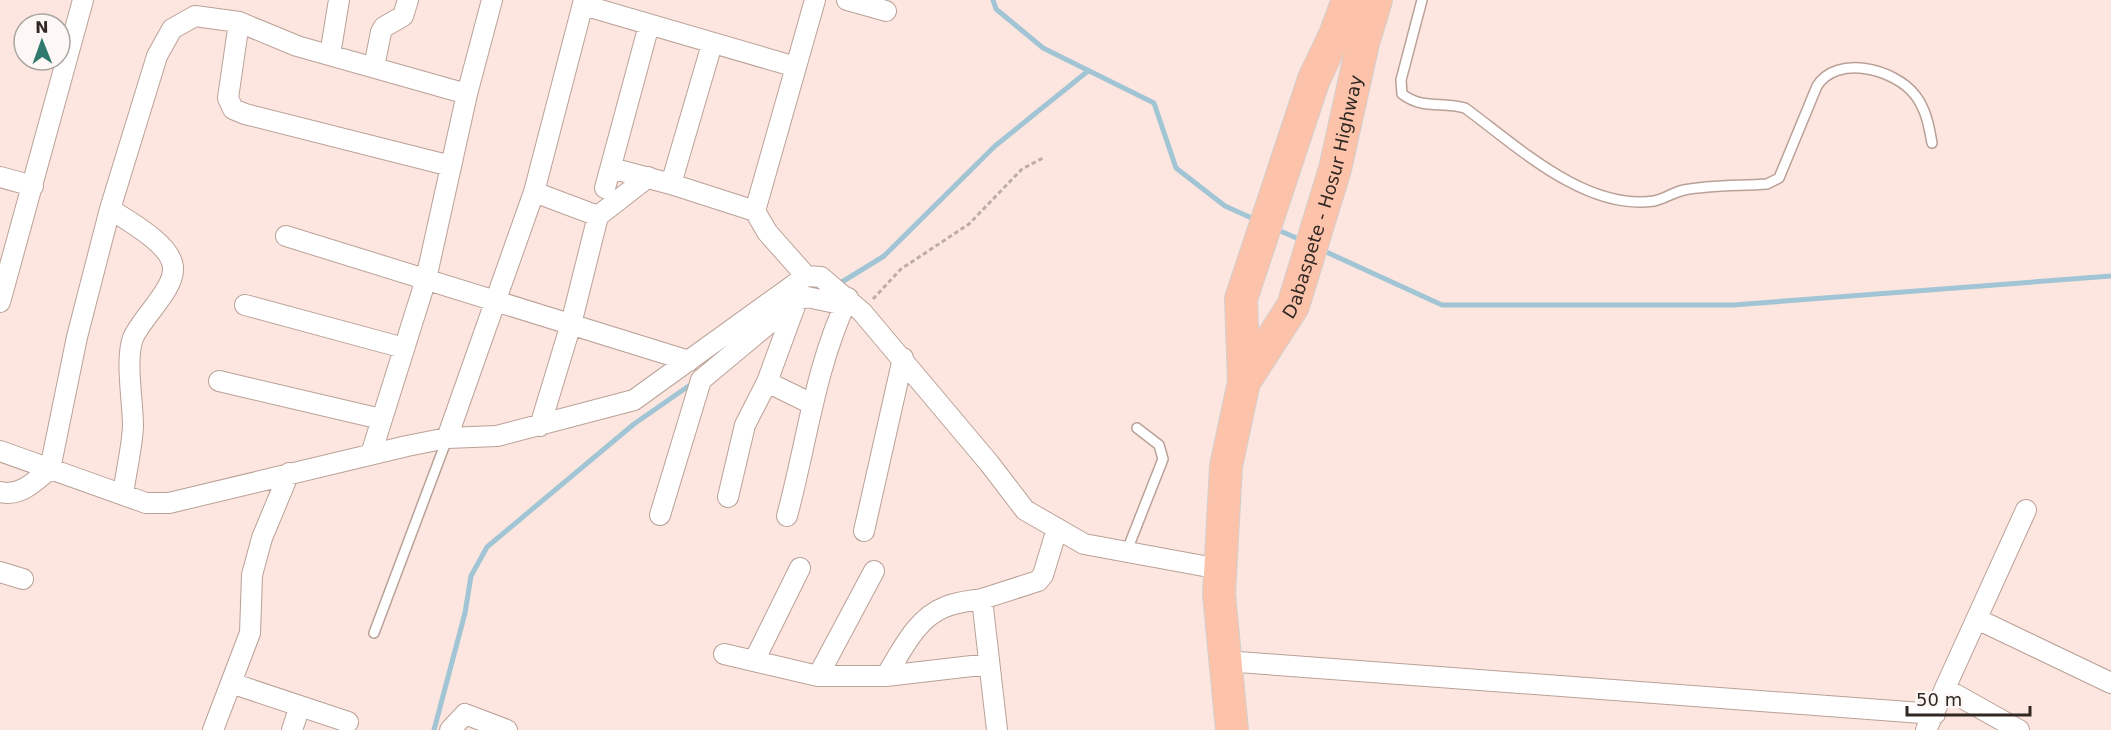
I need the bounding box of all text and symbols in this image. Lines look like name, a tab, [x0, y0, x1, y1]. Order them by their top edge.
north arrow	[12, 12, 72, 72]
text: N	[35, 18, 49, 37]
street label: Dabaspete - Hosur Highway	[1278, 73, 1366, 322]
scale bar	[1907, 679, 2030, 717]
text: 50 m	[1916, 689, 1962, 710]

